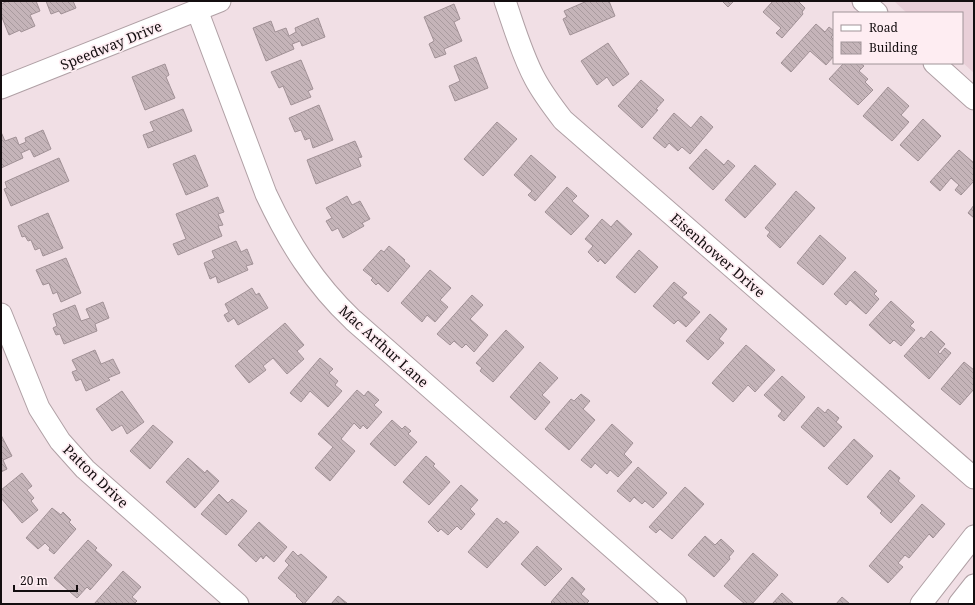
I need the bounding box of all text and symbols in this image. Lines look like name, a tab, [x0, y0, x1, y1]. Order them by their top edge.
legend	[833, 12, 963, 64]
street label: Speedway Drive	[57, 16, 165, 74]
text: Road	[869, 19, 899, 36]
text: Building	[869, 39, 918, 56]
street label: Eisenhower Drive	[667, 209, 769, 301]
street label: Mac Arthur Lane	[335, 301, 433, 391]
street label: Patton Drive	[59, 440, 133, 512]
scale bar	[14, 567, 77, 593]
text: 20 m	[20, 572, 48, 589]

